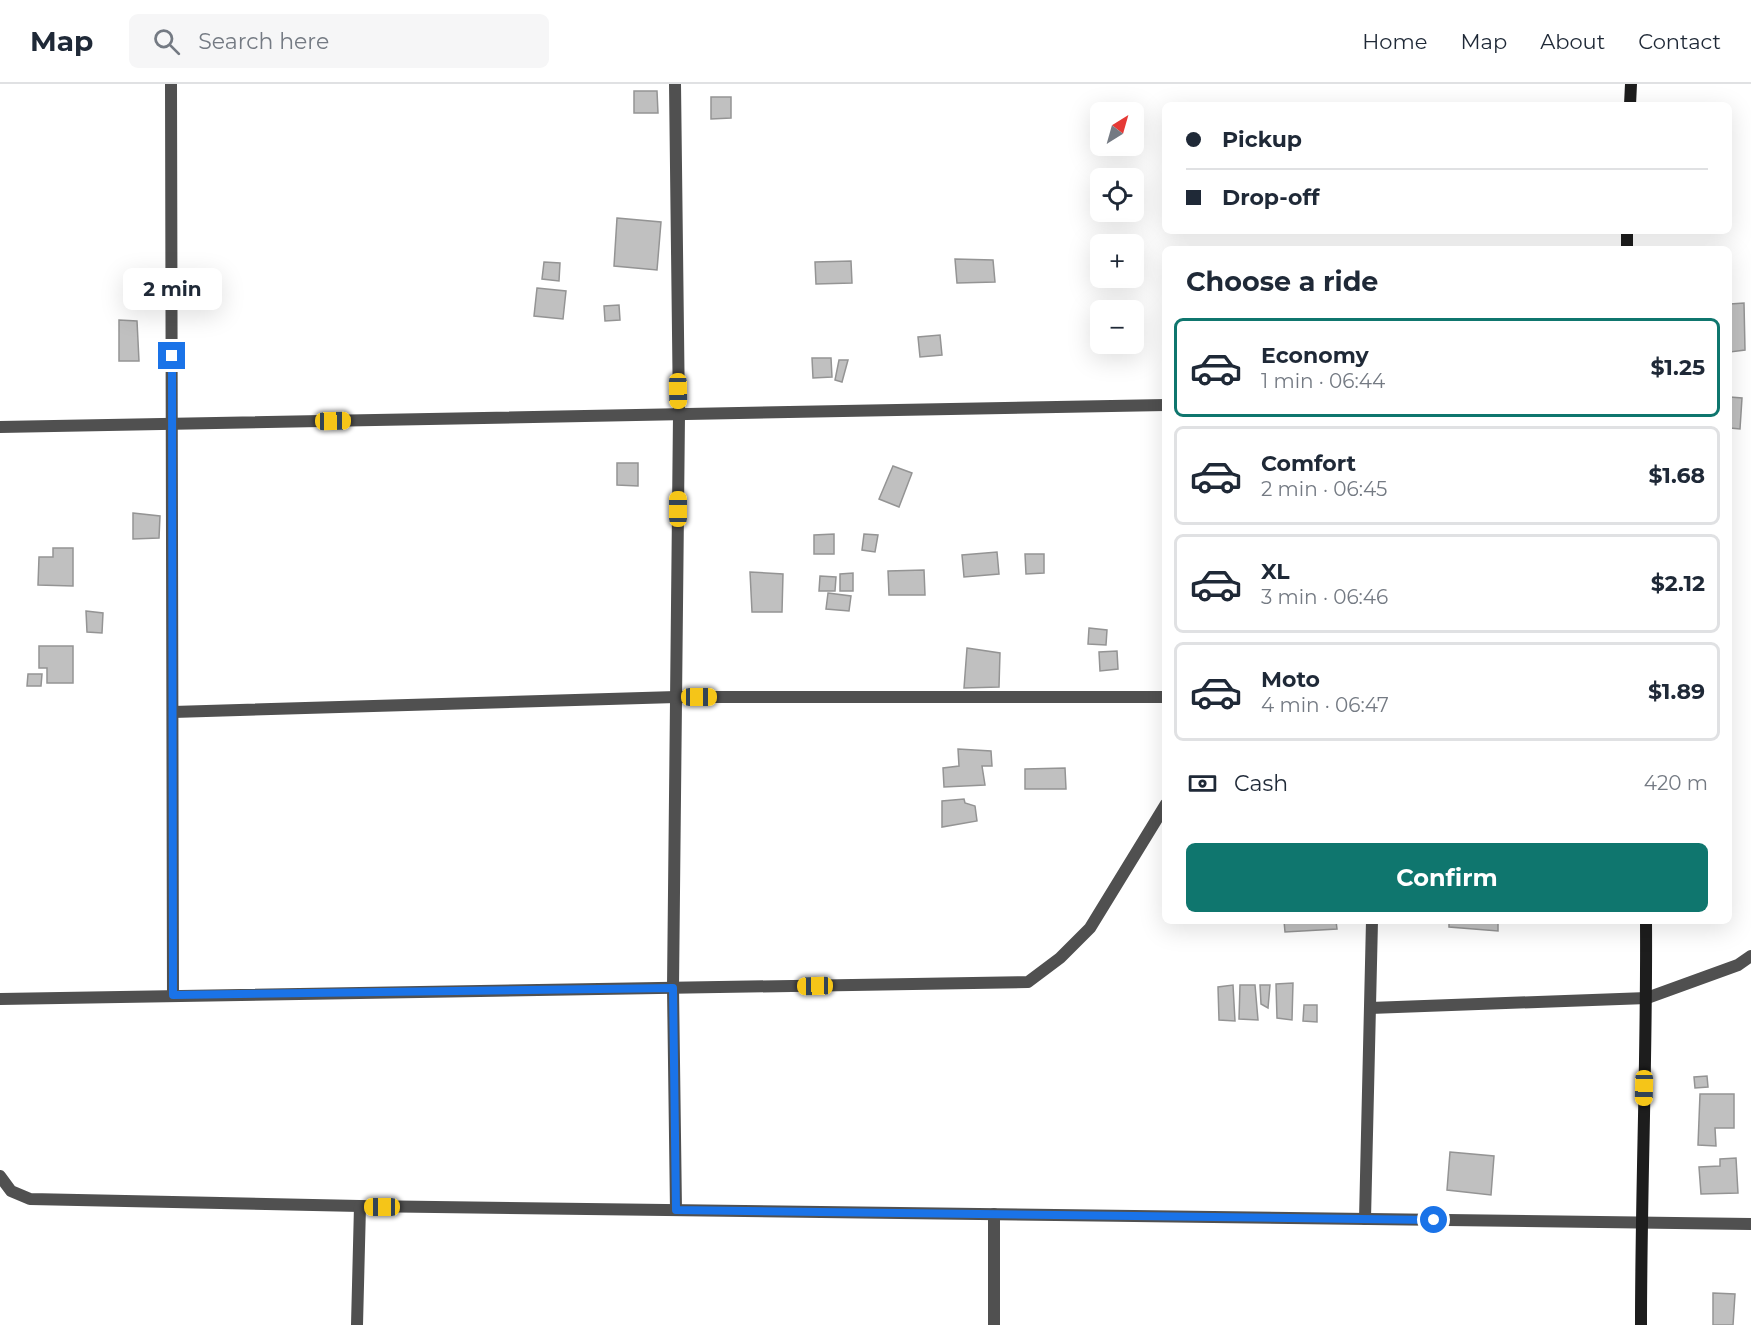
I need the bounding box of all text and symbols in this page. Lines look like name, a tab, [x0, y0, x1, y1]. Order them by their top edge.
search box	[129, 14, 549, 68]
text: Map	[30, 24, 93, 58]
icon: search	[150, 25, 183, 58]
text: Search here	[198, 28, 329, 55]
text: Home	[1362, 29, 1427, 54]
text: Map	[1460, 29, 1507, 54]
text: About	[1540, 29, 1605, 54]
text: Contact	[1638, 29, 1721, 54]
north arrow	[1090, 102, 1144, 156]
map controls	[1090, 102, 1144, 354]
text: Pickup	[1222, 126, 1302, 153]
button: locate	[1090, 168, 1144, 222]
text: Drop-off	[1222, 184, 1320, 211]
button: +	[1090, 234, 1144, 288]
text: Choose a ride	[1186, 265, 1378, 298]
callout: 2 min	[122, 269, 222, 311]
text: 2 min	[143, 277, 202, 301]
button: −	[1090, 300, 1144, 354]
icon: car	[1189, 341, 1243, 395]
route end	[158, 342, 185, 369]
text: Economy	[1261, 342, 1369, 369]
text: $1.25	[1651, 354, 1705, 381]
text: 1 min · 06:44	[1261, 369, 1385, 393]
car	[669, 373, 687, 409]
car	[315, 412, 351, 430]
icon: car	[1189, 449, 1243, 503]
text: Comfort	[1261, 450, 1356, 477]
text: $1.68	[1649, 462, 1705, 489]
text: 2 min · 06:45	[1261, 477, 1387, 501]
car	[669, 491, 687, 527]
icon: car	[1189, 557, 1243, 611]
text: XL	[1261, 558, 1290, 585]
text: $2.12	[1651, 570, 1705, 597]
text: 3 min · 06:46	[1261, 585, 1388, 609]
icon: car	[1189, 665, 1243, 719]
text: Moto	[1261, 666, 1320, 693]
text: $1.89	[1648, 678, 1705, 705]
car	[681, 688, 717, 706]
text: 4 min · 06:47	[1261, 693, 1389, 717]
icon: cash	[1186, 767, 1219, 800]
text: Cash	[1234, 770, 1288, 797]
text: 420 m	[1644, 771, 1708, 795]
button: Confirm	[1186, 843, 1708, 912]
car	[797, 977, 833, 995]
car	[1635, 1070, 1653, 1106]
car	[364, 1198, 400, 1216]
route start	[1420, 1206, 1447, 1233]

